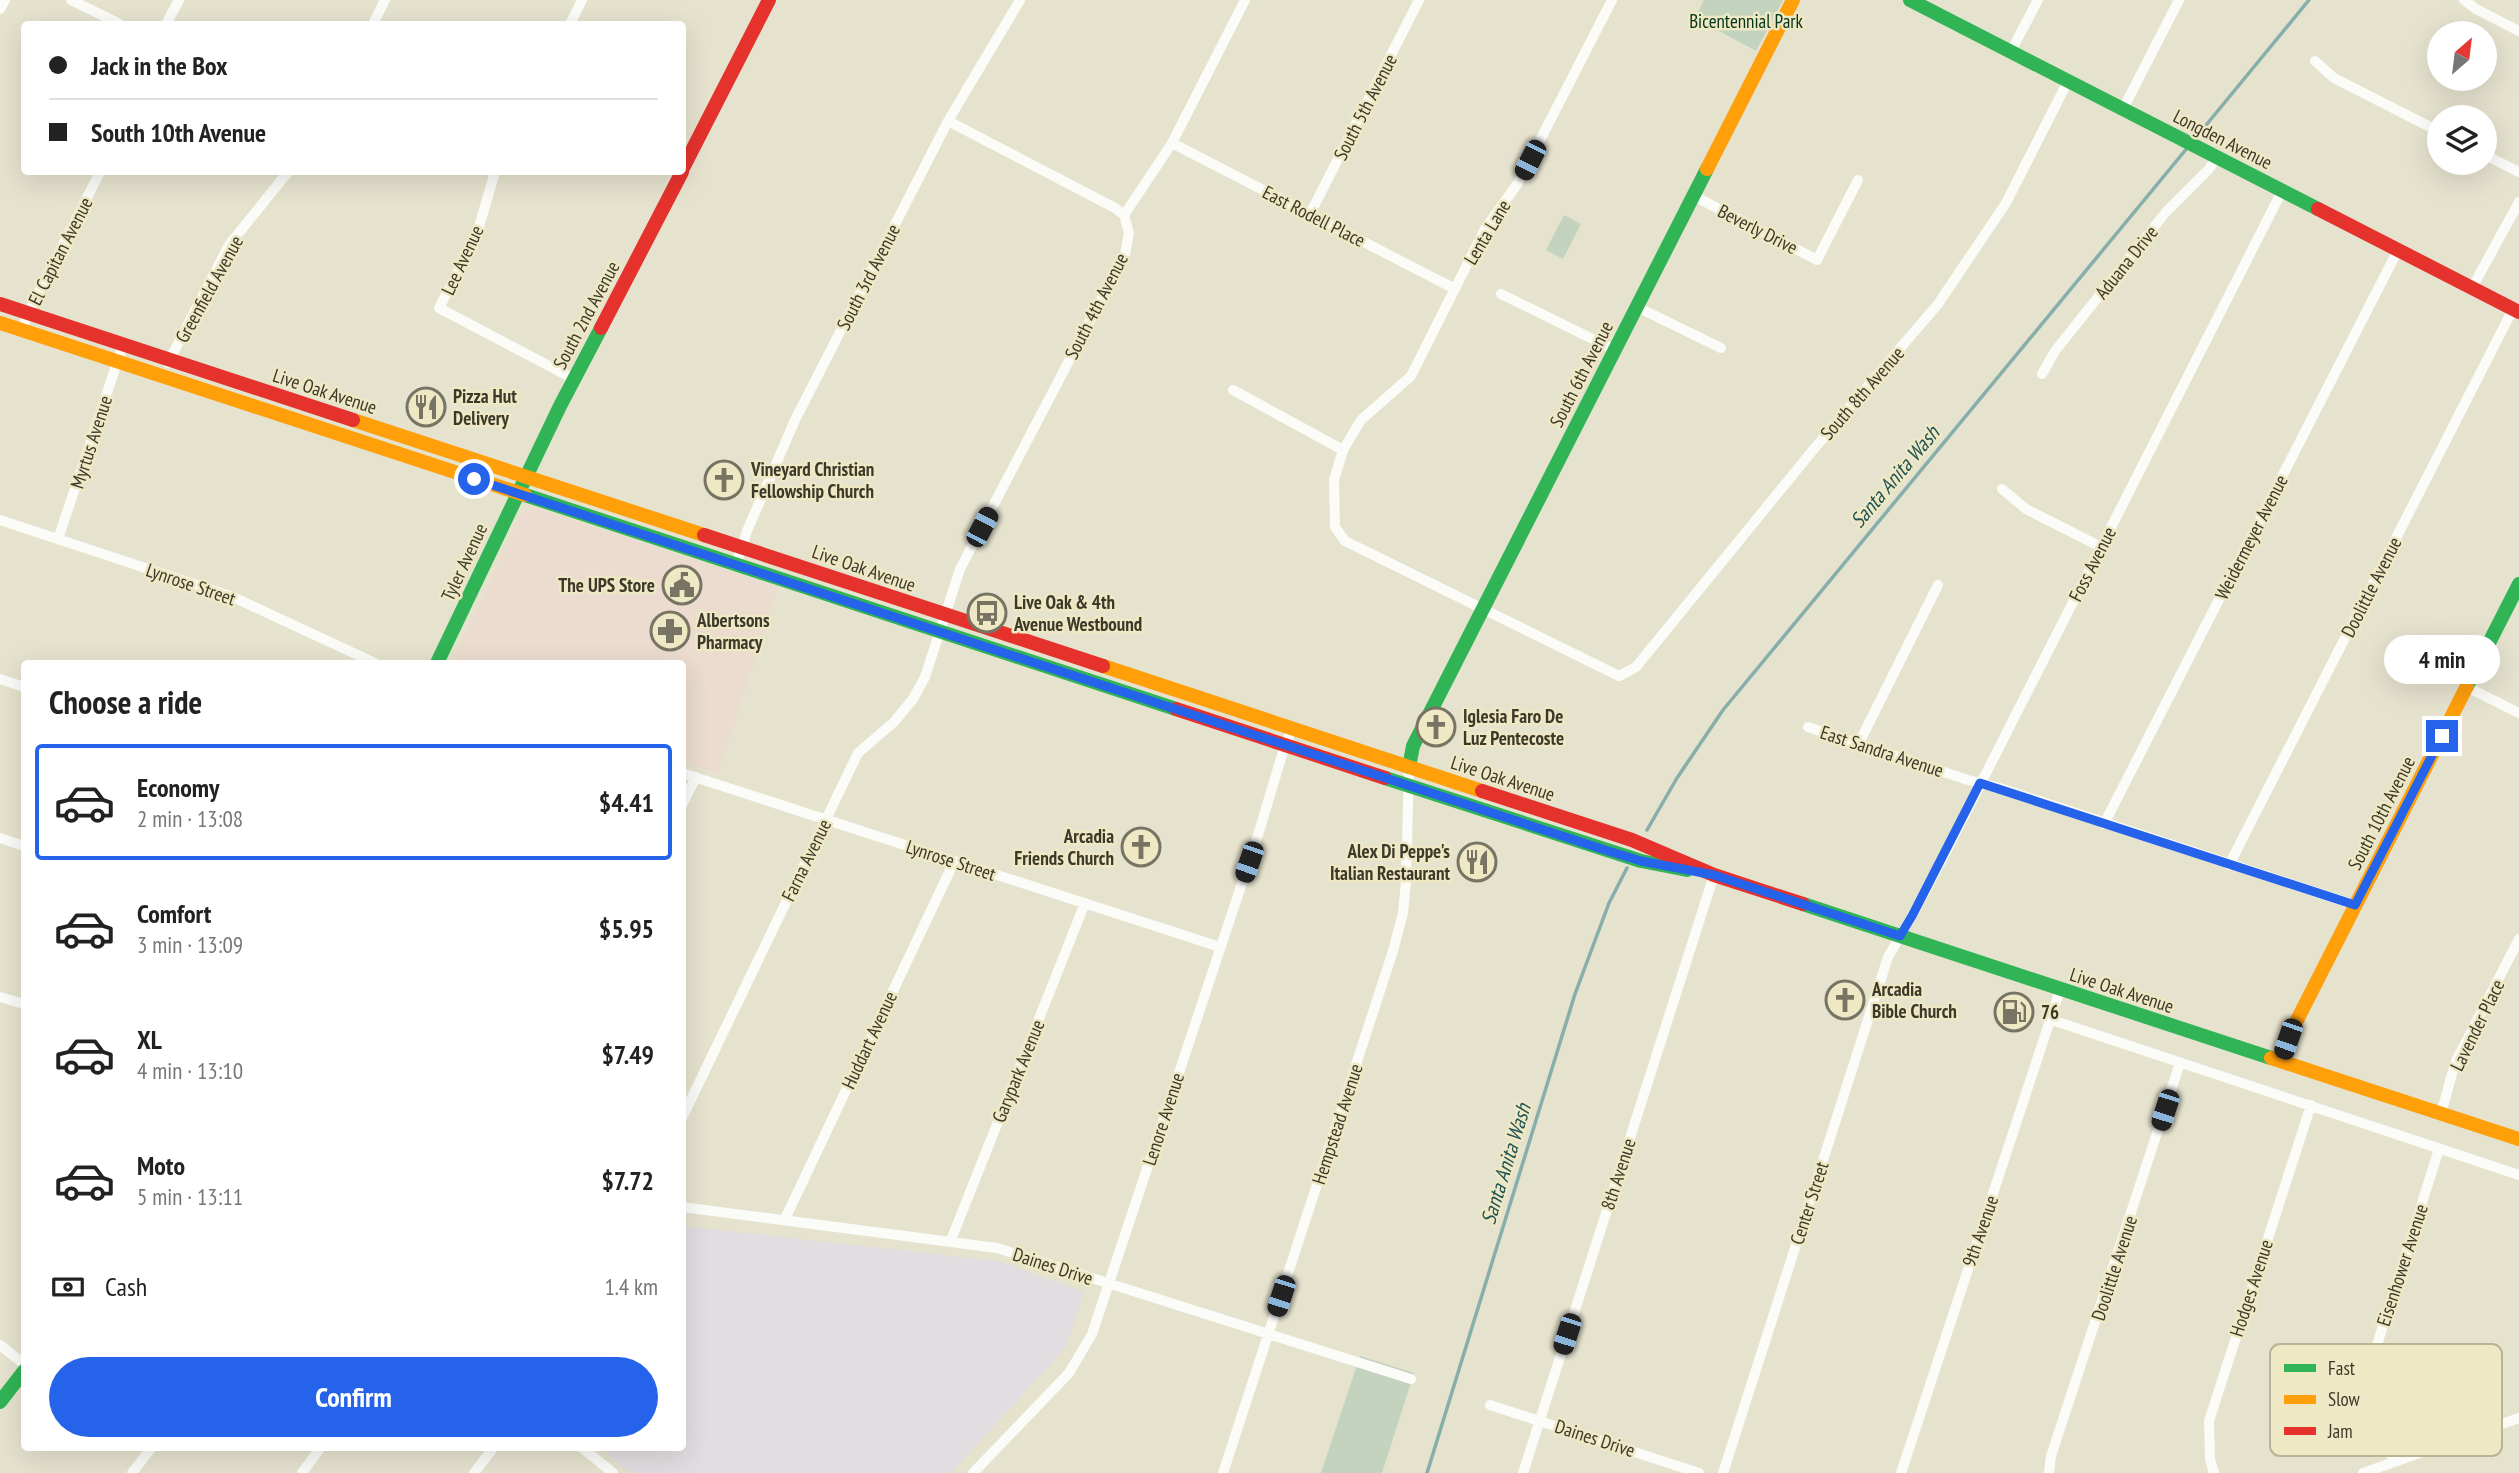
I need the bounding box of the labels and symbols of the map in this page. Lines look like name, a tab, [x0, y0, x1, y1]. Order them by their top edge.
park label: Bicentennial Park	[1689, 9, 1803, 33]
north arrow	[2427, 21, 2497, 91]
street label: South 5th Avenue	[1328, 50, 1402, 164]
street label: Longden Avenue	[2170, 104, 2277, 174]
car	[1512, 137, 1549, 183]
street label: East Rodell Place	[1259, 180, 1369, 252]
street label: El Capitan Avenue	[23, 193, 97, 309]
street label: Lenta Lane	[1458, 195, 1516, 269]
street label: Beverly Drive	[1714, 199, 1802, 259]
street label: South 3rd Avenue	[831, 220, 905, 334]
street label: Aduana Drive	[2089, 220, 2163, 304]
street label: Lee Avenue	[435, 221, 489, 299]
street label: Greenfield Avenue	[170, 231, 248, 347]
street label: South 4th Avenue	[1059, 249, 1133, 363]
street label: South 2nd Avenue	[547, 257, 625, 373]
street label: South 6th Avenue	[1544, 317, 1618, 431]
street label: South 8th Avenue	[1815, 341, 1909, 445]
street label: Live Oak Avenue	[270, 363, 380, 419]
place label: Pizza Hut Delivery	[453, 384, 517, 430]
restaurant icon: Pizza Hut Delivery	[405, 386, 447, 428]
street label: Myrtus Avenue	[65, 392, 117, 492]
water label: Santa Anita Wash	[1844, 419, 1946, 533]
place label: Vineyard Christian Fellowship Church	[750, 457, 874, 503]
church icon: Vineyard Christian Fellowship Church	[703, 459, 745, 501]
route start	[458, 463, 490, 495]
street label: Weidermeyer Avenue	[2209, 470, 2293, 603]
car	[963, 504, 1002, 550]
street label: Tyler Avenue	[436, 519, 492, 605]
street label: Foss Avenue	[2063, 523, 2121, 605]
street label: Doolittle Avenue	[2336, 533, 2407, 641]
street label: Live Oak Avenue	[809, 539, 919, 597]
street label: Lynrose Street	[143, 558, 240, 611]
public building icon: The UPS Store	[661, 564, 703, 606]
place label: The UPS Store	[558, 573, 655, 597]
place label: Live Oak & 4th Avenue Westbound	[1013, 590, 1142, 636]
bus stop icon: Live Oak & 4th Avenue Westbound	[966, 592, 1008, 634]
place label: Albertsons Pharmacy	[696, 608, 770, 654]
pharmacy icon: Albertsons Pharmacy	[649, 610, 691, 652]
callout: 4 min	[2384, 634, 2500, 684]
place label: Iglesia Faro De Luz Pentecoste	[1463, 704, 1564, 750]
church icon: Iglesia Faro De Luz Pentecoste	[1415, 706, 1457, 748]
street label: East Sandra Avenue	[1817, 720, 1947, 782]
route end	[2426, 720, 2458, 752]
street label: Live Oak Avenue	[1448, 750, 1558, 806]
street label: South 10th Avenue	[2342, 752, 2420, 874]
street label: Farna Avenue	[776, 815, 836, 905]
place label: Arcadia Friends Church	[1014, 824, 1114, 870]
church icon: Arcadia Friends Church	[1120, 826, 1162, 868]
street label: Lynrose Street	[903, 834, 1000, 886]
car	[1233, 839, 1266, 885]
place label: Alex Di Peppe's Italian Restaurant	[1330, 839, 1450, 885]
restaurant icon: Alex Di Peppe's Italian Restaurant	[1456, 841, 1498, 883]
street label: Live Oak Avenue	[2067, 962, 2177, 1018]
street label: Lavender Place	[2445, 975, 2510, 1075]
place label: Arcadia Bible Church	[1871, 977, 1957, 1023]
church icon: Arcadia Bible Church	[1824, 979, 1866, 1021]
street label: Huddart Avenue	[836, 987, 902, 1093]
fuel station icon: 76	[1993, 991, 2035, 1033]
place label: 76	[2041, 1000, 2059, 1024]
street label: Garypark Avenue	[986, 1016, 1050, 1126]
car	[2272, 1016, 2305, 1062]
street label: Hempstead Avenue	[1306, 1061, 1368, 1187]
street label: Lenore Avenue	[1137, 1069, 1189, 1168]
car	[2149, 1087, 2182, 1133]
water label: Santa Anita Wash	[1474, 1099, 1537, 1227]
street label: 8th Avenue	[1595, 1135, 1641, 1213]
street label: Center Street	[1784, 1158, 1834, 1248]
street label: 9th Avenue	[1957, 1192, 2003, 1270]
street label: Eisenhower Avenue	[2371, 1201, 2433, 1329]
street label: Doolittle Avenue	[2086, 1212, 2142, 1324]
street label: Hodges Avenue	[2224, 1236, 2278, 1340]
street label: Daines Drive	[1010, 1242, 1096, 1290]
car	[1265, 1273, 1298, 1319]
car	[1551, 1311, 1584, 1357]
legend	[2270, 1344, 2502, 1456]
text: Fast	[2328, 1356, 2356, 1380]
text: Slow	[2328, 1387, 2361, 1411]
street label: Daines Drive	[1552, 1414, 1638, 1462]
text: Jam	[2327, 1419, 2353, 1443]

